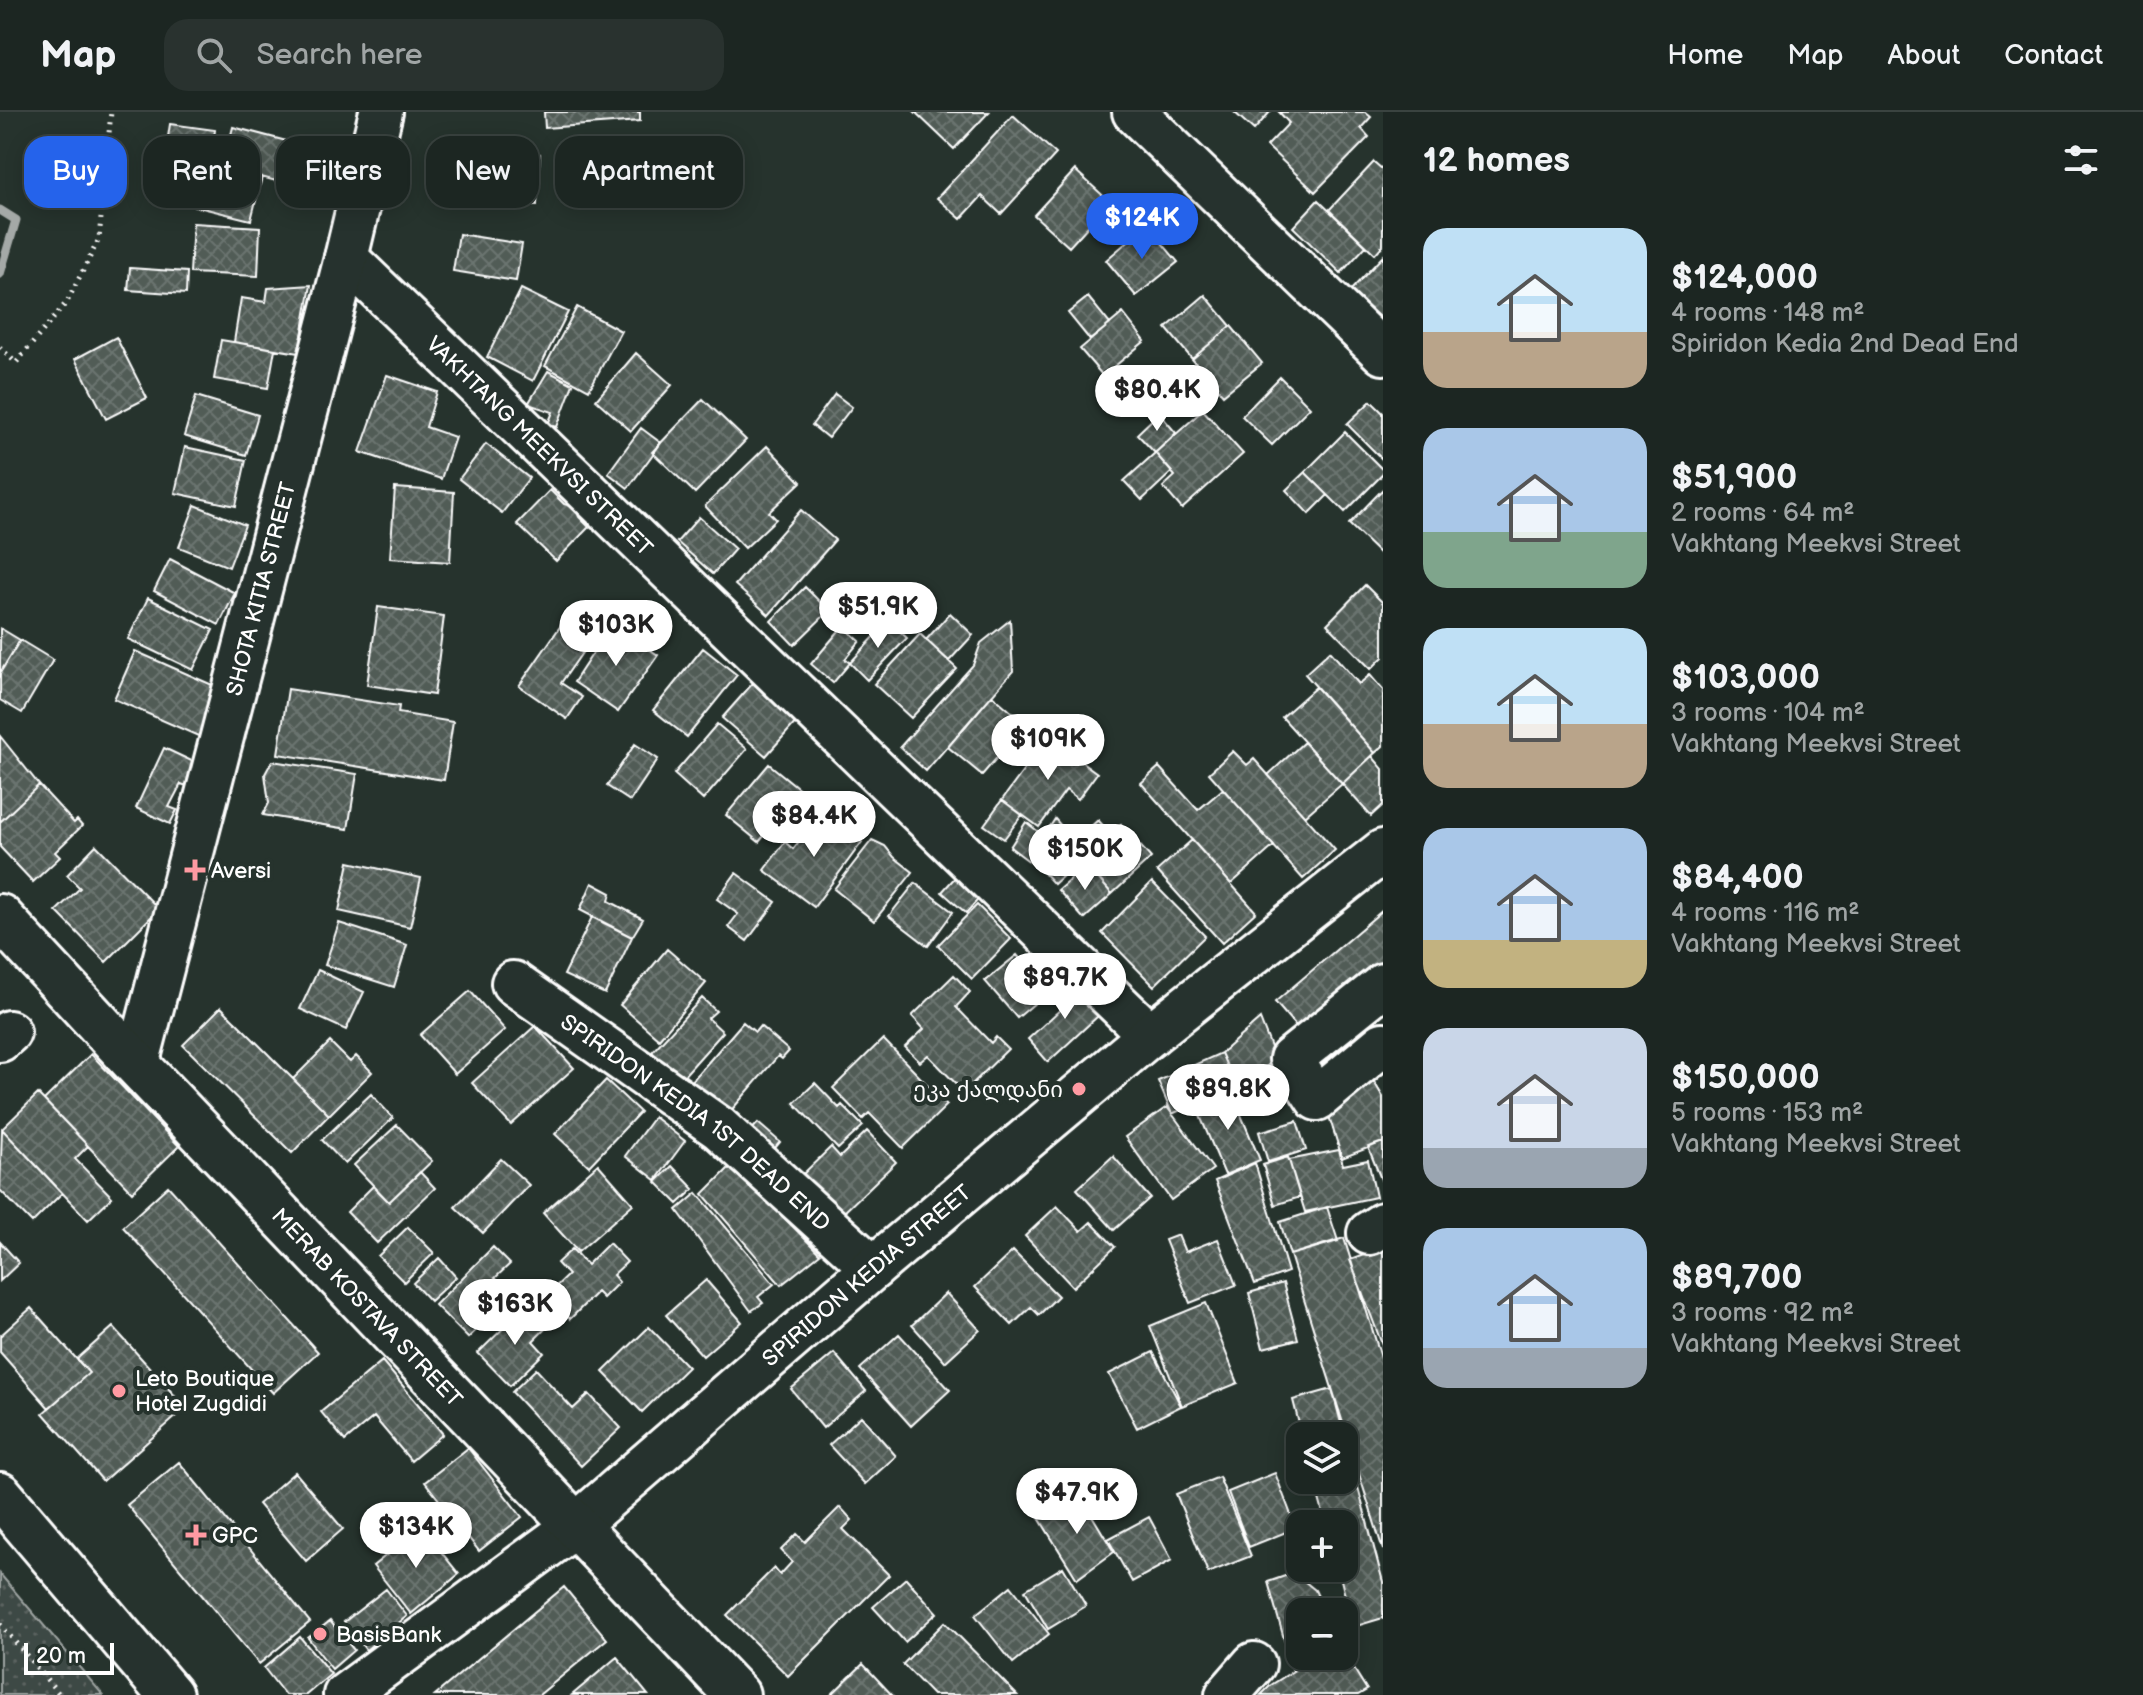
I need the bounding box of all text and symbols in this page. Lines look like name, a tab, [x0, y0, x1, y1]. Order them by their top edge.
search box	[164, 19, 724, 91]
text: Map	[40, 33, 116, 78]
icon: search	[192, 33, 236, 77]
text: Search here	[256, 37, 423, 73]
text: Home	[1667, 39, 1743, 72]
text: Map	[1787, 39, 1844, 72]
text: About	[1888, 39, 1960, 72]
text: Contact	[2004, 39, 2103, 72]
chip: Buy	[24, 136, 127, 208]
chip: Rent	[143, 136, 260, 208]
chip: Filters	[276, 136, 410, 208]
chip: New	[426, 136, 539, 208]
chip: Apartment	[555, 136, 743, 208]
icon: filters	[2059, 138, 2103, 182]
text: 12 homes	[1423, 140, 1570, 181]
pin: $124K	[1086, 193, 1198, 261]
text: $124K	[1104, 203, 1180, 234]
text: $124,000	[1671, 257, 1818, 298]
icon: home	[1487, 260, 1583, 356]
text: 4 rooms · 148 m²	[1671, 298, 1864, 329]
text: Spiridon Kedia 2nd Dead End	[1671, 329, 2019, 360]
street label: VAKHTANG MEEKVSI STREET	[420, 331, 658, 562]
pin: $80.4K	[1092, 365, 1222, 433]
text: $80.4K	[1113, 375, 1201, 406]
text: $51,900	[1671, 457, 1797, 498]
icon: home	[1487, 460, 1583, 556]
street label: SHOTA KITIA STREET	[221, 479, 302, 699]
text: 2 rooms · 64 m²	[1671, 498, 1855, 529]
text: Vakhtang Meekvsi Street	[1671, 529, 1961, 560]
pin: $51.9K	[813, 582, 943, 650]
text: $51.9K	[837, 592, 919, 623]
pin: $103K	[560, 600, 672, 668]
text: $103K	[577, 610, 655, 641]
text: $103,000	[1671, 657, 1820, 698]
icon: home	[1487, 660, 1583, 756]
text: 3 rooms · 104 m²	[1671, 698, 1865, 729]
pin: $109K	[992, 714, 1104, 782]
text: $109K	[1009, 724, 1087, 755]
text: Vakhtang Meekvsi Street	[1671, 729, 1961, 760]
pin: $84.4K	[749, 791, 879, 859]
text: $84.4K	[771, 801, 857, 832]
pin: $150K	[1029, 824, 1141, 892]
text: $150K	[1047, 834, 1123, 865]
text: $84,400	[1671, 857, 1804, 898]
place label: Aversi	[211, 858, 271, 885]
icon: home	[1487, 860, 1583, 956]
marker: Aversi	[186, 861, 204, 879]
text: 4 rooms · 116 m²	[1671, 898, 1859, 929]
text: Vakhtang Meekvsi Street	[1671, 929, 1961, 960]
pin: $89.7K	[1000, 953, 1130, 1021]
text: $89.7K	[1022, 963, 1108, 994]
street label: SPIRIDON KEDIA 1ST DEAD END	[555, 1009, 835, 1237]
text: $150,000	[1671, 1057, 1820, 1098]
icon: home	[1487, 1060, 1583, 1156]
pin: $89.8K	[1163, 1064, 1293, 1132]
text: $89.8K	[1184, 1074, 1272, 1105]
place label: ეკა ქალდანი	[913, 1077, 1063, 1104]
marker: ეკა ქალდანი	[1070, 1080, 1088, 1098]
text: 5 rooms · 153 m²	[1671, 1098, 1863, 1129]
text: Vakhtang Meekvsi Street	[1671, 1129, 1961, 1160]
street label: SPIRIDON KEDIA STREET	[757, 1179, 977, 1373]
street label: MERAB KOSTAVA STREET	[265, 1203, 467, 1413]
text: $89,700	[1671, 1257, 1802, 1298]
icon: home	[1487, 1260, 1583, 1356]
pin: $163K	[459, 1279, 571, 1347]
text: $163K	[477, 1289, 553, 1320]
text: 3 rooms · 92 m²	[1671, 1298, 1854, 1329]
text: Vakhtang Meekvsi Street	[1671, 1329, 1961, 1360]
place label: Leto Boutique Hotel Zugdidi	[135, 1366, 274, 1418]
marker: Leto Boutique Hotel Zugdidi	[110, 1382, 128, 1400]
map controls	[1286, 1422, 1358, 1670]
button: layers	[1286, 1422, 1358, 1494]
pin: $47.9K	[1012, 1468, 1142, 1536]
text: $47.9K	[1034, 1478, 1120, 1509]
pin: $134K	[360, 1502, 472, 1570]
button: +	[1286, 1510, 1358, 1582]
text: $134K	[378, 1512, 454, 1543]
place label: GPC	[212, 1523, 258, 1550]
marker: GPC	[187, 1526, 205, 1544]
button: −	[1286, 1598, 1358, 1670]
place label: BasisBank	[336, 1622, 441, 1649]
marker: BasisBank	[311, 1625, 329, 1643]
scale bar	[24, 1639, 114, 1675]
text: 20 m	[36, 1643, 86, 1670]

